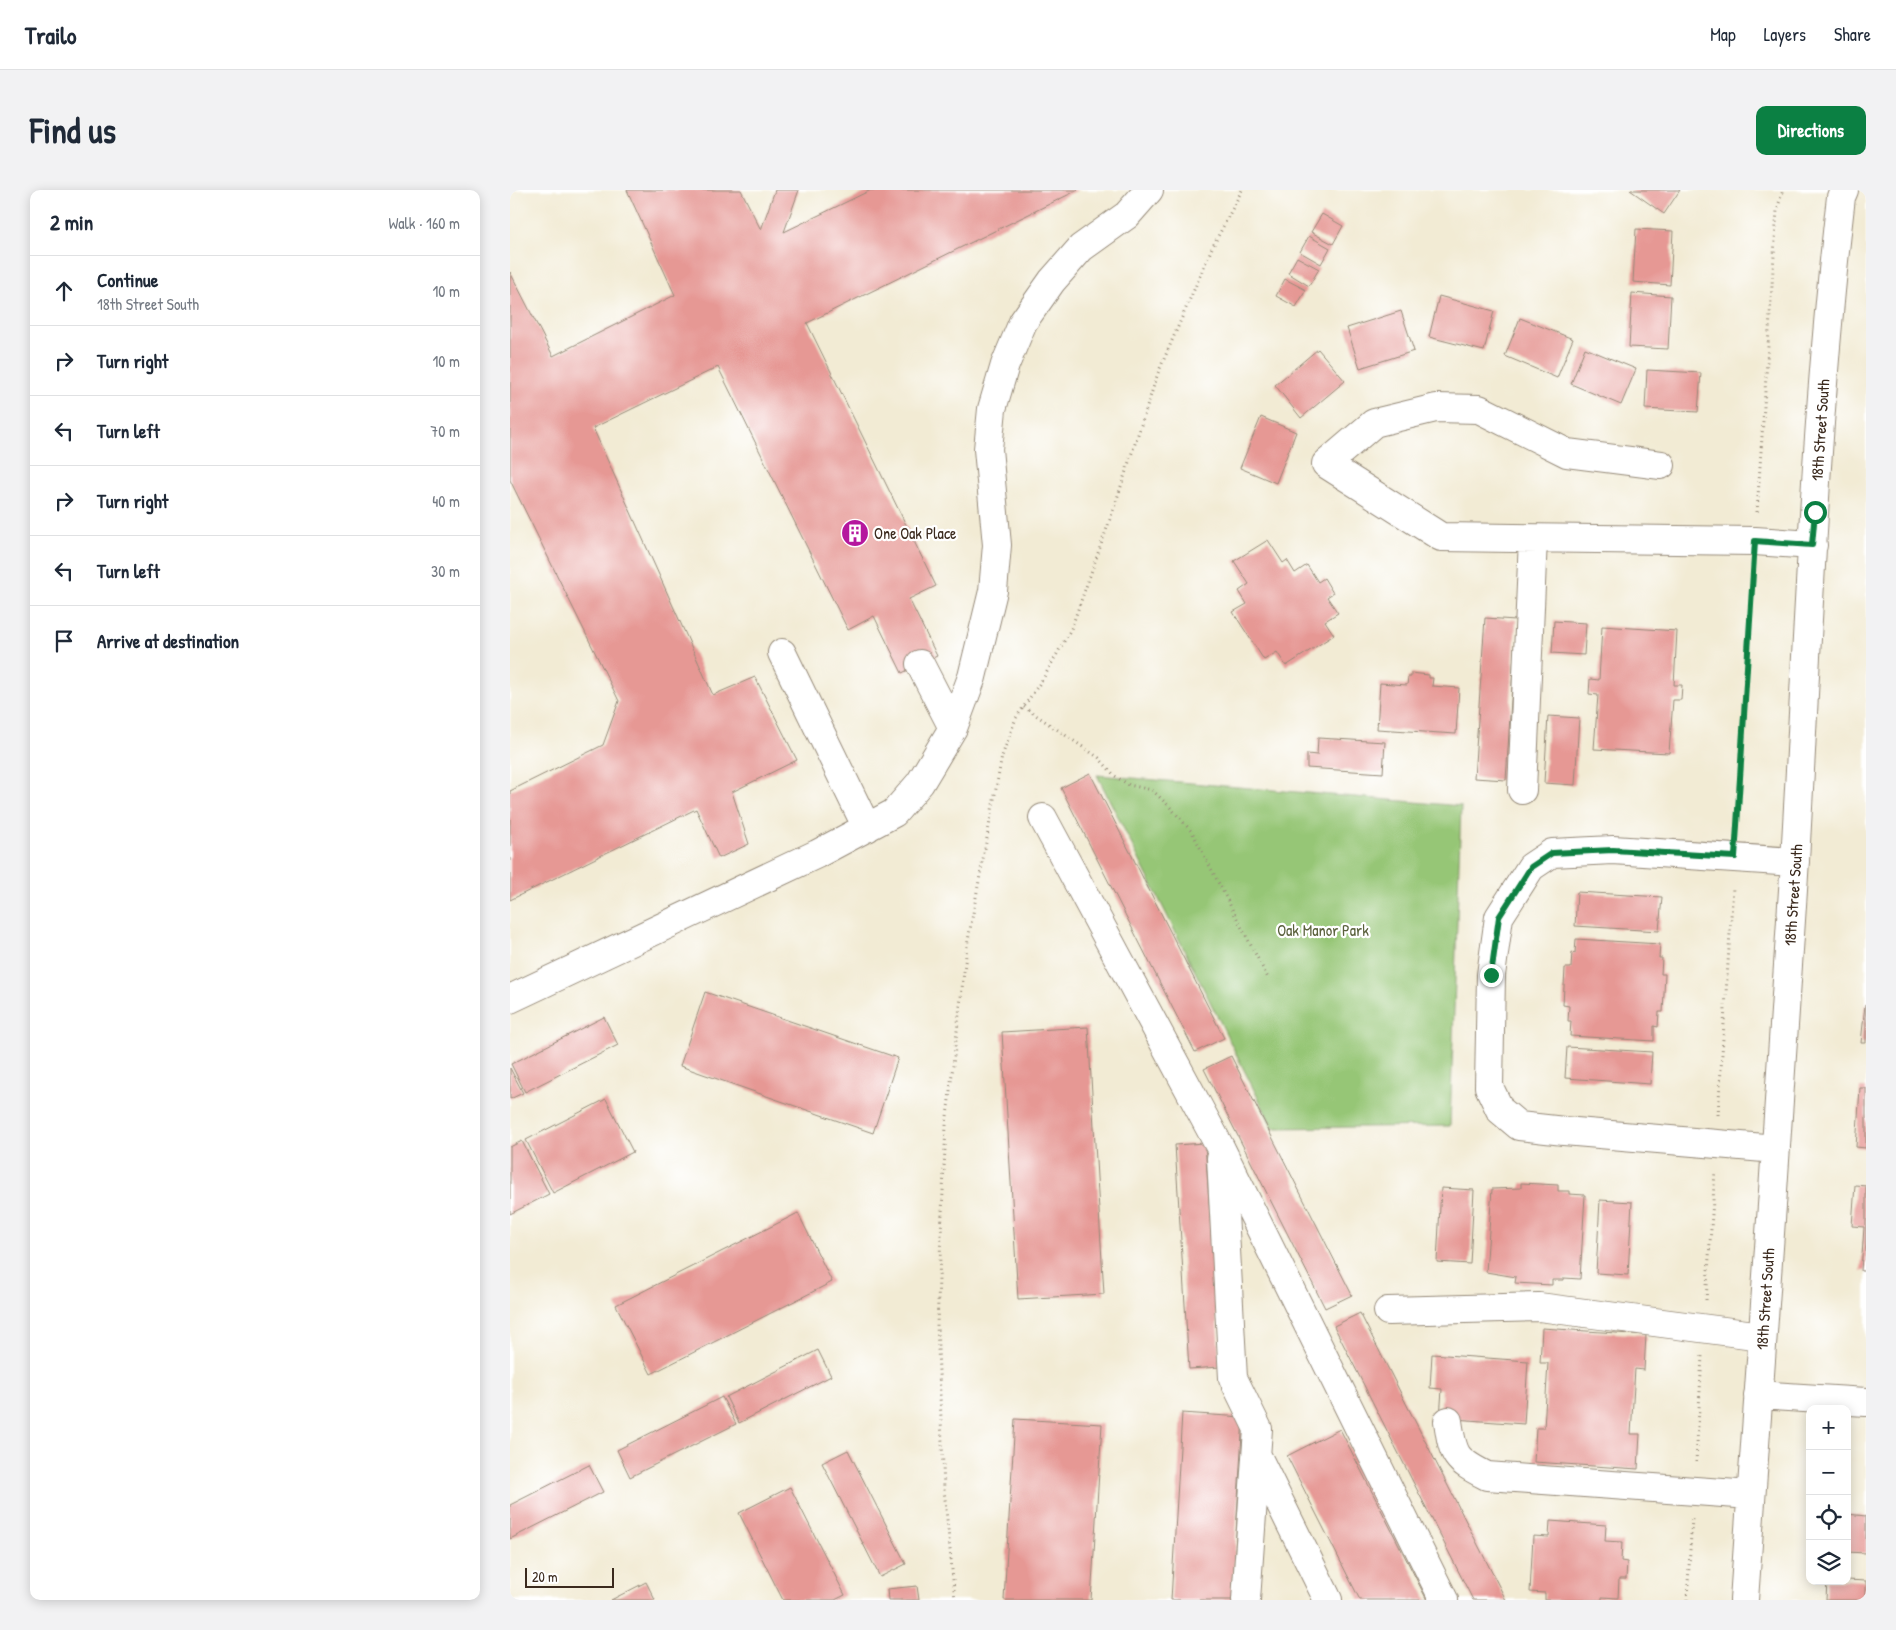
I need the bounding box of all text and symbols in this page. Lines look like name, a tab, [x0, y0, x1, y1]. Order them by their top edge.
text: Trailo	[25, 19, 76, 51]
text: Map	[1710, 22, 1736, 47]
text: Layers	[1764, 22, 1806, 47]
text: Share	[1834, 22, 1871, 47]
button: Directions	[1756, 106, 1866, 155]
text: Find us	[30, 107, 116, 154]
text: 2 min	[50, 208, 93, 237]
text: Walk · 160 m	[388, 212, 460, 234]
text: Continue	[97, 267, 158, 293]
icon: ahead	[50, 277, 78, 305]
text: 10 m	[432, 280, 460, 302]
text: 18th Street South	[97, 293, 199, 315]
icon: right	[50, 347, 78, 375]
text: Turn right	[97, 348, 168, 374]
text: 10 m	[432, 350, 460, 372]
street label: 18th Street South	[1805, 378, 1835, 482]
icon: left	[50, 417, 78, 445]
text: Turn left	[97, 418, 160, 444]
text: 70 m	[430, 420, 460, 442]
icon: right	[50, 487, 78, 515]
text: Turn right	[97, 488, 168, 514]
text: 40 m	[432, 490, 460, 512]
route start	[1804, 501, 1827, 524]
building icon: One Oak Place	[840, 518, 870, 548]
place label: One Oak Place	[874, 522, 957, 544]
icon: left	[50, 557, 78, 585]
text: Turn left	[97, 558, 160, 584]
text: 30 m	[431, 560, 460, 582]
icon: arrive	[50, 627, 78, 655]
text: Arrive at destination	[97, 628, 239, 654]
street label: 18th Street South	[1778, 843, 1808, 947]
park label: Oak Manor Park	[1277, 919, 1369, 941]
route end	[1480, 964, 1503, 987]
street label: 18th Street South	[1750, 1247, 1780, 1351]
map controls	[1806, 1405, 1851, 1585]
button: +	[1806, 1405, 1851, 1450]
button: −	[1806, 1450, 1851, 1495]
button: locate	[1806, 1495, 1851, 1540]
button: layers	[1806, 1540, 1851, 1585]
scale bar	[525, 1565, 614, 1588]
text: 20 m	[532, 1567, 558, 1586]

